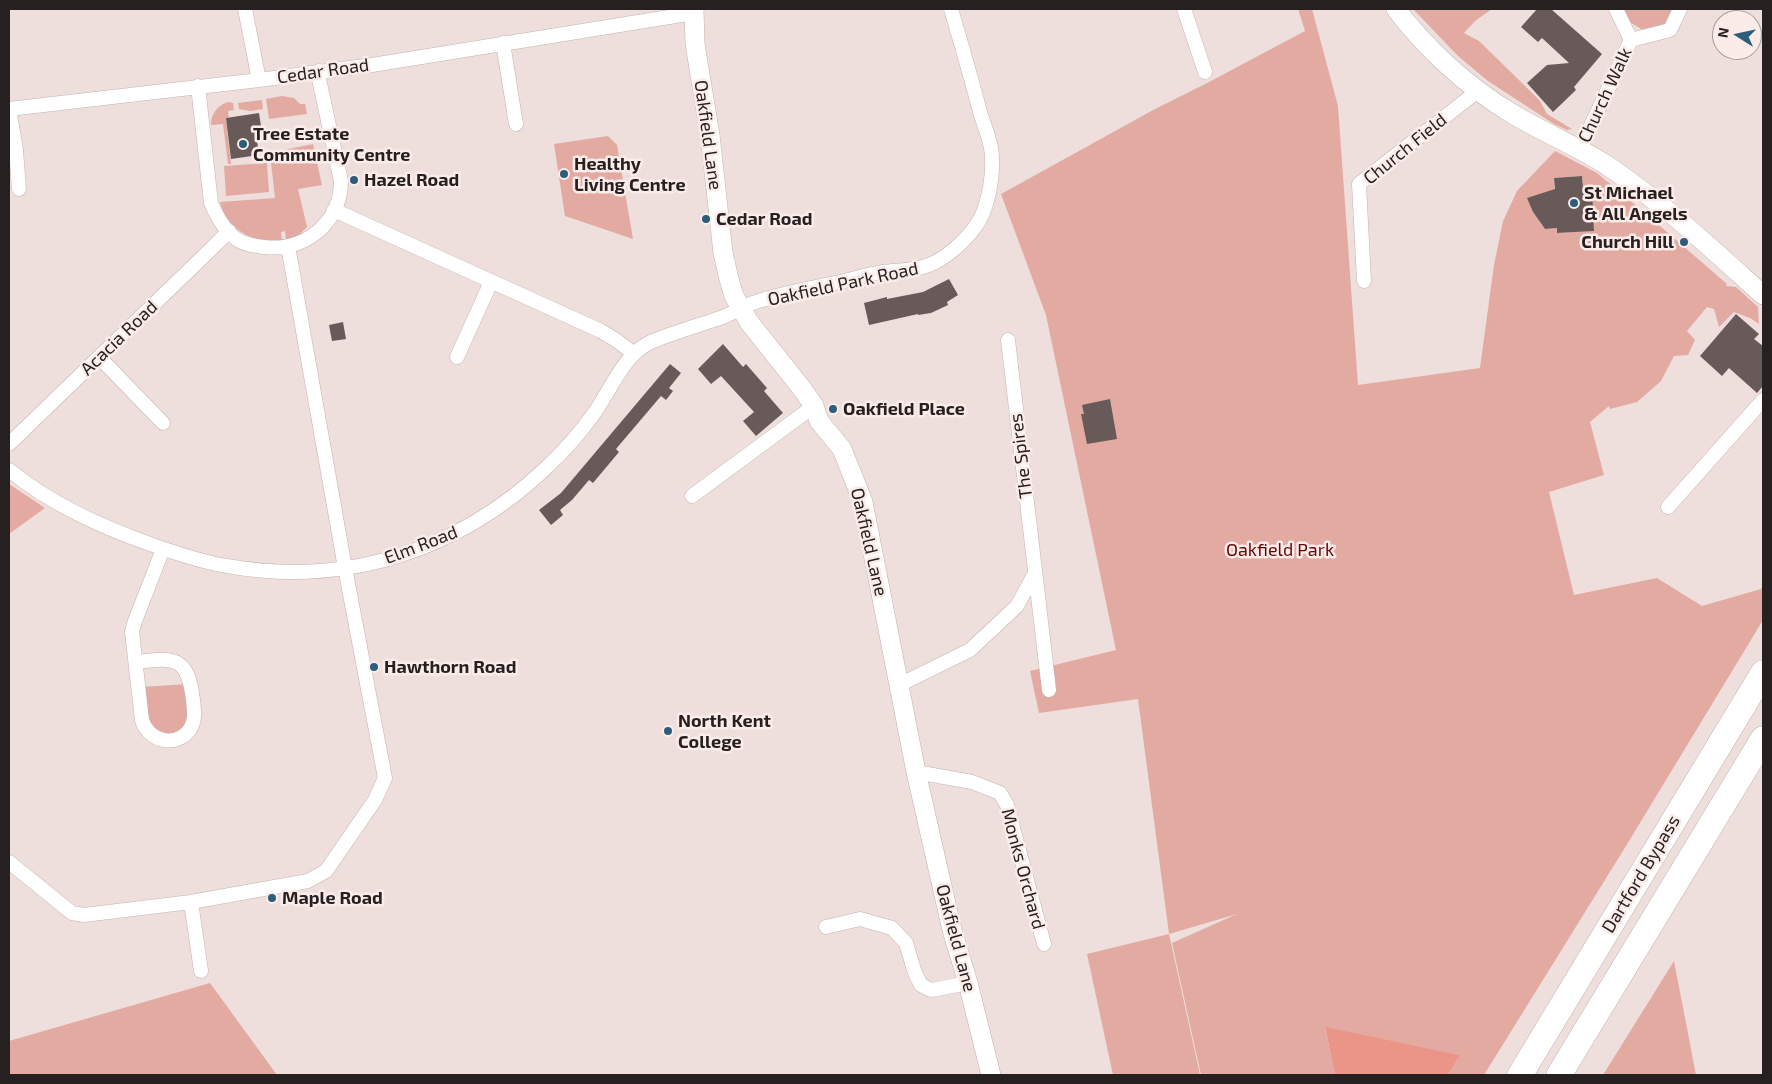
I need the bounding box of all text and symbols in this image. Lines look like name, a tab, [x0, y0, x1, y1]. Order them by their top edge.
north arrow	[1712, 10, 1762, 60]
text: N	[1713, 26, 1732, 39]
street label: Church Walk	[1574, 44, 1636, 146]
street label: Cedar Road	[276, 54, 370, 88]
street label: Oakfield Lane	[690, 79, 726, 191]
street label: Church Field	[1359, 109, 1451, 189]
place label: Tree Estate Community Centre	[253, 123, 410, 166]
marker: Tree Estate Community Centre	[237, 138, 249, 150]
place label: Healthy Living Centre	[574, 153, 686, 195]
marker: Healthy Living Centre	[558, 168, 570, 180]
place label: Hazel Road	[364, 169, 459, 191]
marker: Hazel Road	[348, 174, 360, 186]
place label: St Michael & All Angels	[1584, 182, 1688, 224]
marker: St Michael & All Angels	[1568, 197, 1580, 209]
place label: Cedar Road	[716, 208, 812, 230]
marker: Cedar Road	[700, 213, 712, 225]
place label: Church Hill	[1581, 231, 1674, 253]
marker: Church Hill	[1678, 236, 1690, 248]
street label: Oakfield Park Road	[766, 257, 920, 311]
street label: Acacia Road	[76, 296, 162, 380]
place label: Oakfield Place	[843, 398, 965, 420]
marker: Oakfield Place	[827, 403, 839, 415]
street label: The Spires	[1005, 412, 1037, 500]
street label: Oakfield Lane	[846, 486, 892, 598]
street label: Elm Road	[381, 521, 461, 569]
park label: Oakfield Park	[1226, 539, 1334, 561]
place label: Hawthorn Road	[384, 656, 516, 678]
marker: Hawthorn Road	[368, 661, 380, 673]
place label: North Kent College	[678, 710, 771, 752]
marker: North Kent College	[662, 725, 674, 737]
street label: Monks Orchard	[996, 806, 1050, 932]
street label: Dartford Bypass	[1597, 811, 1685, 937]
street label: Oakfield Lane	[931, 882, 981, 994]
place label: Maple Road	[282, 887, 383, 909]
marker: Maple Road	[266, 892, 278, 904]

